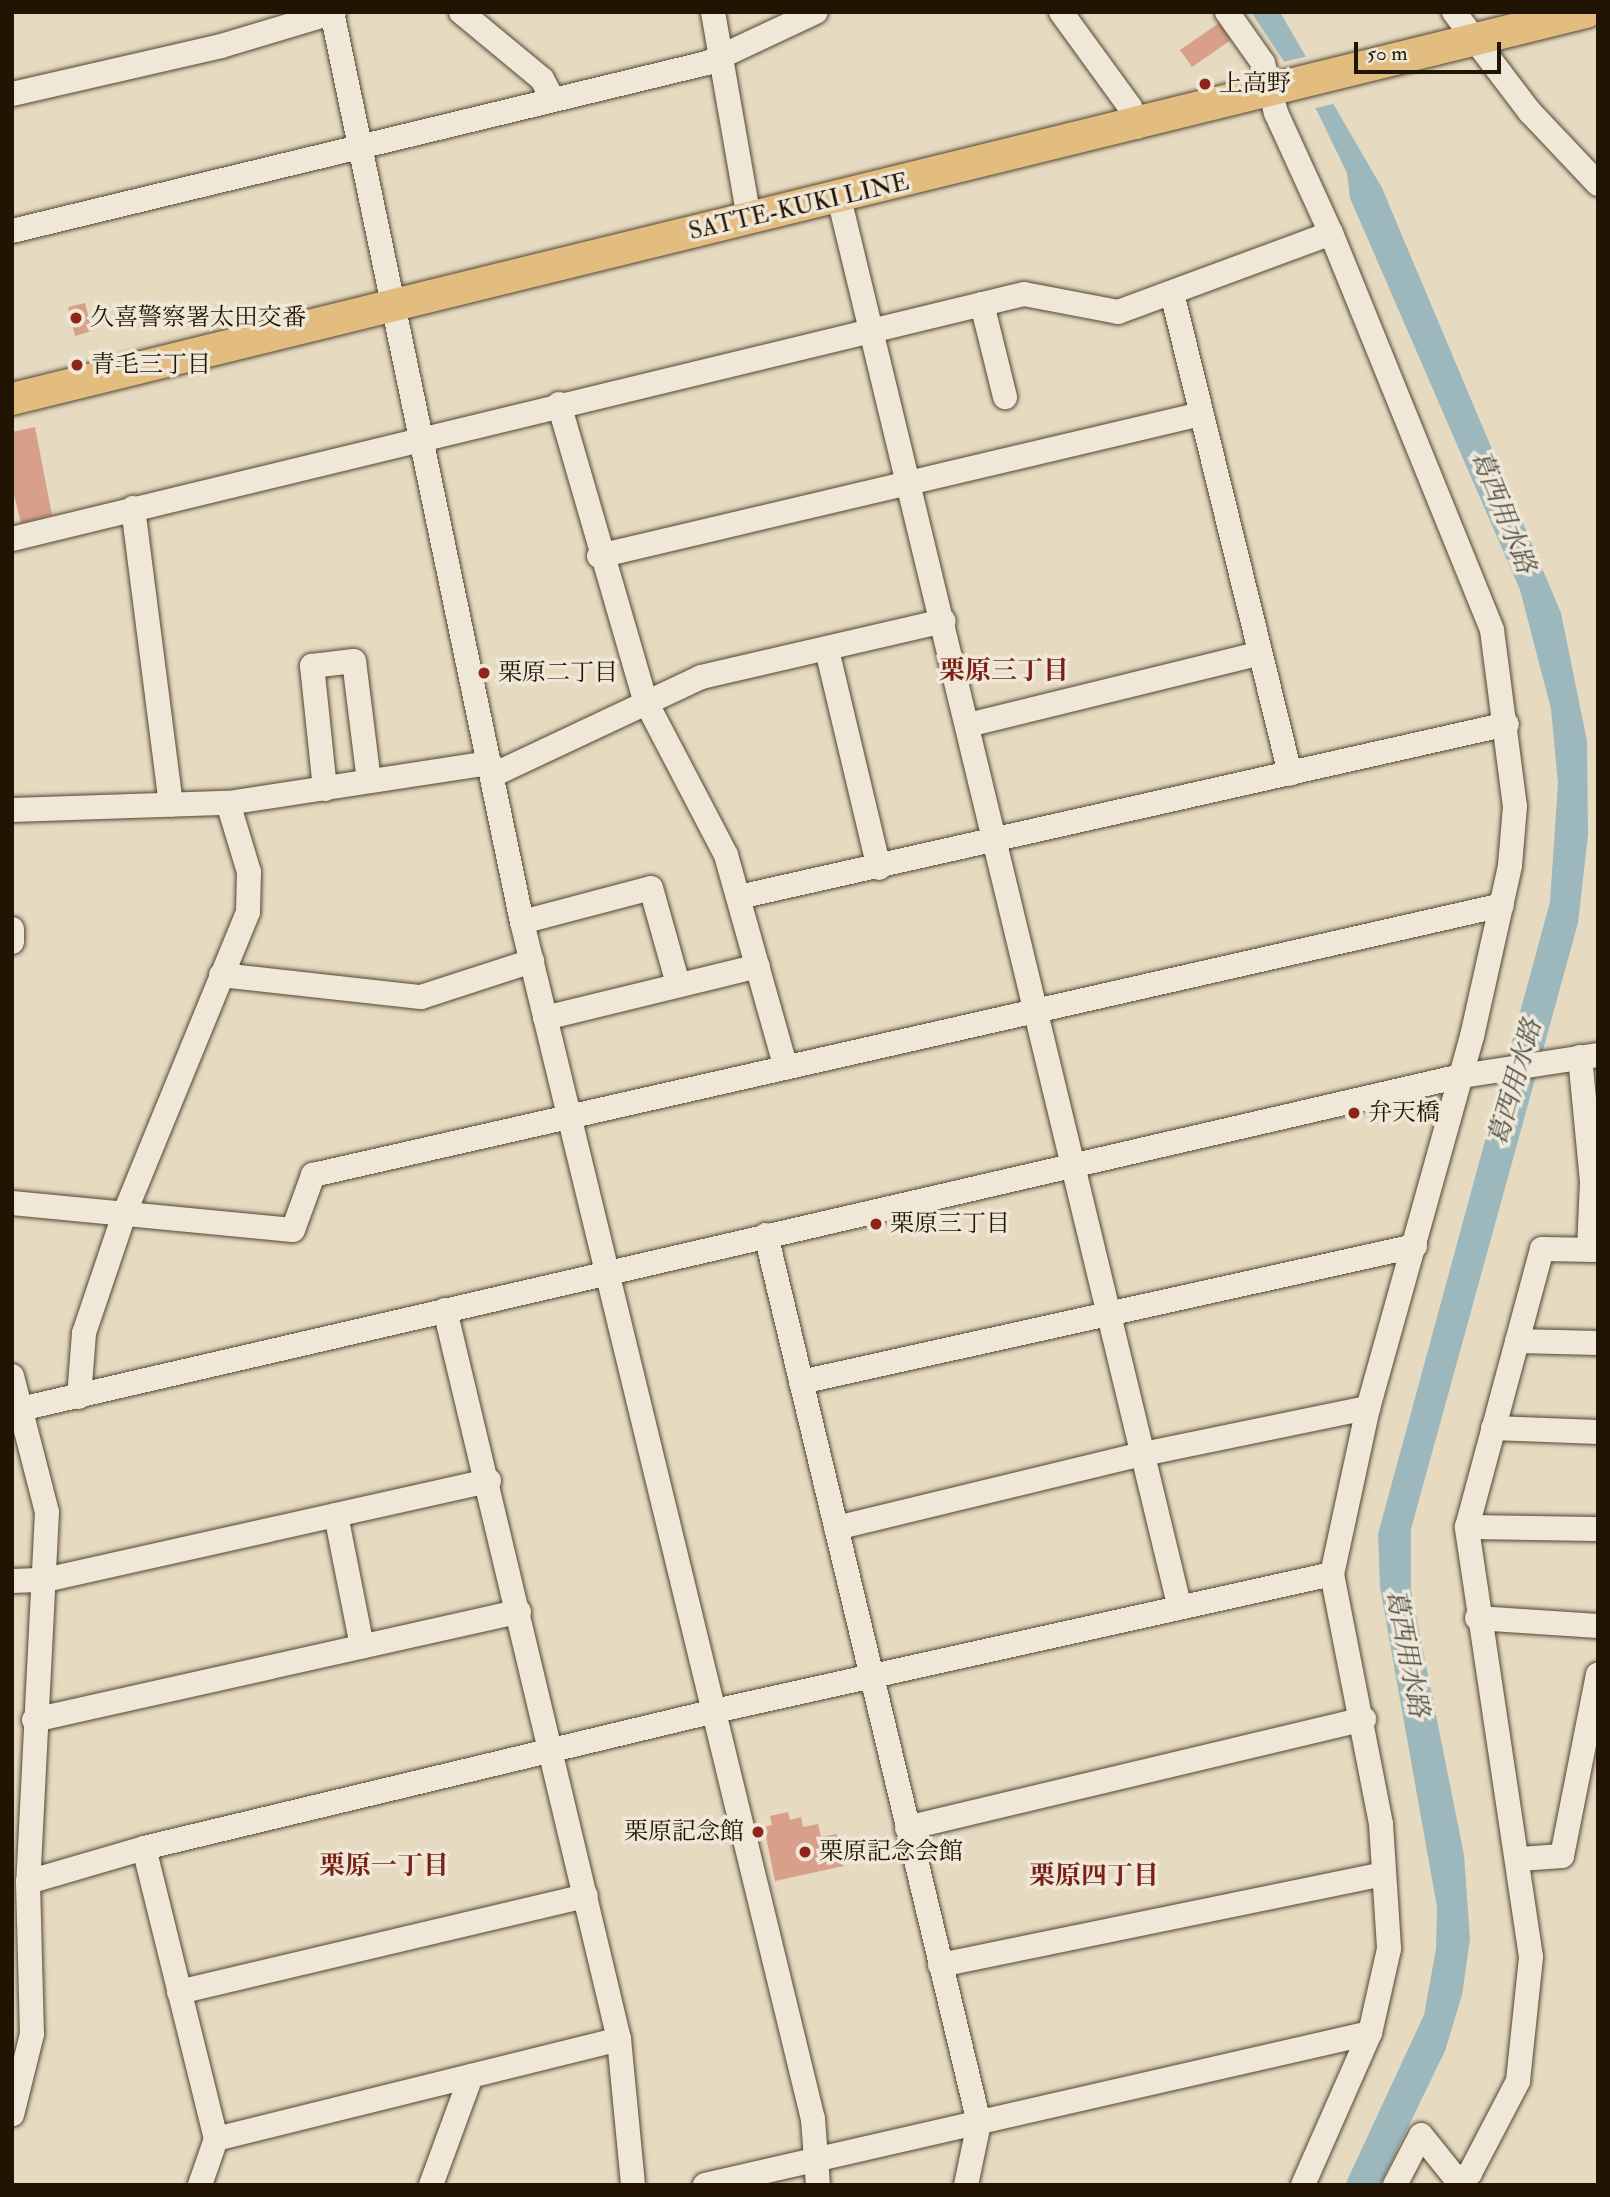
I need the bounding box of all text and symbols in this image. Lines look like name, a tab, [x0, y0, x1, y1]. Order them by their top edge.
scale bar	[1358, 28, 1505, 72]
text: 50 m	[1367, 40, 1408, 67]
place label: 上高野	[1219, 70, 1291, 98]
marker: 上高野	[1197, 76, 1213, 92]
street label: SATTE-KUKI LINE	[686, 168, 912, 246]
place label: 久喜警察署太田交番	[90, 304, 306, 332]
marker: 久喜警察署太田交番	[68, 310, 84, 326]
place label: 青毛三丁目	[91, 351, 211, 379]
marker: 青毛三丁目	[69, 357, 85, 373]
water label: 葛西用水路	[1463, 446, 1541, 578]
district label: 栗原三丁目	[939, 656, 1069, 688]
place label: 栗原二丁目	[498, 659, 618, 687]
marker: 栗原二丁目	[476, 665, 492, 681]
water label: 葛西用水路	[1483, 1016, 1549, 1150]
place label: 弁天橋	[1368, 1099, 1440, 1127]
marker: 弁天橋	[1346, 1105, 1362, 1121]
place label: 栗原三丁目	[890, 1210, 1010, 1238]
marker: 栗原三丁目	[868, 1216, 884, 1232]
water label: 葛西用水路	[1378, 1586, 1434, 1720]
place label: 栗原記念館	[624, 1818, 744, 1846]
marker: 栗原記念館	[750, 1824, 766, 1840]
place label: 栗原記念会館	[819, 1838, 963, 1866]
marker: 栗原記念会館	[797, 1844, 813, 1860]
district label: 栗原一丁目	[319, 1851, 449, 1883]
district label: 栗原四丁目	[1029, 1861, 1159, 1893]

